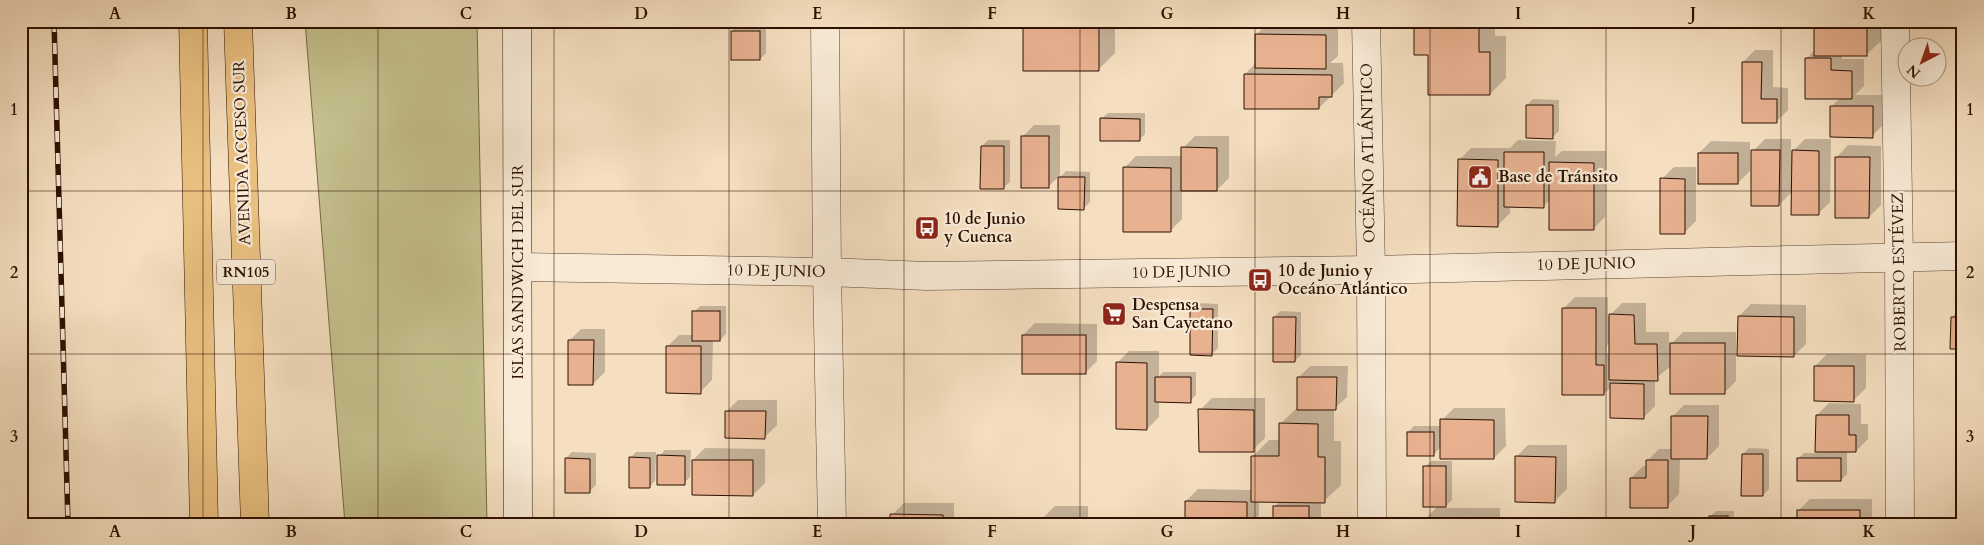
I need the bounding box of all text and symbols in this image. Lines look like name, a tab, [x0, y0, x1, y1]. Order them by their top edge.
text: A	[109, 3, 121, 25]
text: B	[285, 3, 297, 25]
text: C	[460, 3, 472, 25]
text: D	[634, 3, 648, 25]
text: E	[812, 3, 822, 25]
text: F	[987, 3, 997, 25]
text: G	[1160, 3, 1174, 25]
text: H	[1336, 3, 1350, 25]
text: I	[1515, 3, 1521, 25]
text: J	[1688, 3, 1696, 25]
text: K	[1863, 3, 1876, 25]
north arrow	[1896, 38, 1946, 88]
street label: AVENIDA ACCESO SUR	[228, 60, 256, 246]
text: N	[1903, 60, 1925, 83]
street label: OCÉANO ATLÁNTICO	[1355, 63, 1381, 243]
text: 1	[10, 99, 18, 121]
text: 1	[1966, 99, 1974, 121]
public building icon: Base de Tránsito	[1467, 164, 1493, 190]
street label: ISLAS SANDWICH DEL SUR	[507, 165, 529, 379]
place label: Base de Tránsito	[1498, 166, 1618, 188]
street label: ROBERTO ESTÉVEZ	[1887, 192, 1911, 352]
place label: 10 de Junio y Cuenca	[943, 208, 1025, 248]
bus stop icon: 10 de Junio y Cuenca	[914, 215, 940, 241]
street label: 10 DE JUNIO	[1536, 252, 1636, 276]
street label: 10 DE JUNIO	[726, 259, 826, 283]
road number: RN105	[217, 260, 275, 284]
street label: 10 DE JUNIO	[1131, 260, 1231, 284]
place label: 10 de Junio y Oceáno Atlántico	[1278, 260, 1408, 300]
text: 2	[10, 262, 18, 284]
text: 2	[1966, 262, 1974, 284]
bus stop icon: 10 de Junio y Oceáno Atlántico	[1247, 267, 1273, 293]
place label: Despensa San Cayetano	[1132, 294, 1233, 334]
supermarket icon: Despensa San Cayetano	[1101, 301, 1127, 327]
text: 3	[10, 426, 18, 448]
text: 3	[1966, 426, 1974, 448]
text: A	[109, 521, 121, 543]
text: B	[285, 521, 297, 543]
text: C	[460, 521, 472, 543]
text: D	[634, 521, 648, 543]
text: E	[812, 521, 822, 543]
text: F	[987, 521, 997, 543]
text: G	[1160, 521, 1174, 543]
text: H	[1336, 521, 1350, 543]
text: I	[1515, 521, 1521, 543]
text: J	[1688, 521, 1696, 543]
text: K	[1863, 521, 1876, 543]

